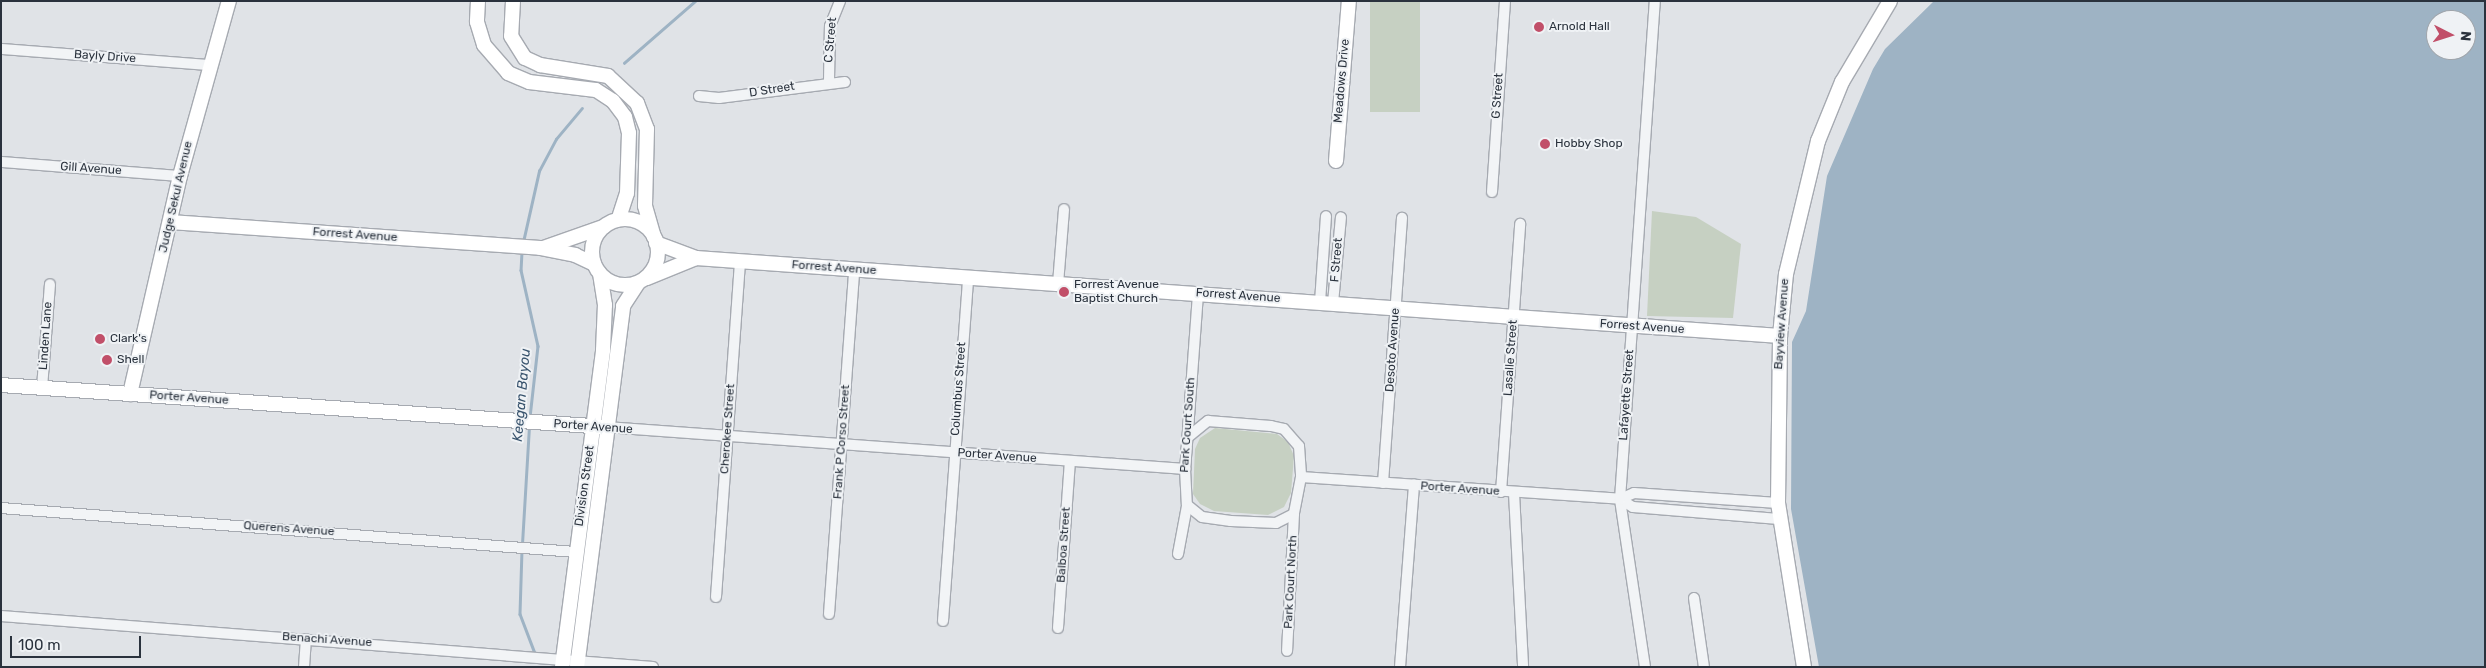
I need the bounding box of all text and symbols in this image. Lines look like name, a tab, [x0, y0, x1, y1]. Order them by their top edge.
north arrow	[2426, 10, 2476, 60]
street label: C Street	[822, 17, 840, 63]
place label: Arnold Hall	[1549, 20, 1610, 34]
marker: Arnold Hall	[1533, 21, 1545, 33]
text: N	[2457, 30, 2474, 42]
street label: Meadows Drive	[1331, 38, 1353, 124]
street label: Bayly Drive	[73, 48, 137, 66]
street label: G Street	[1489, 73, 1507, 119]
street label: D Street	[748, 79, 796, 101]
place label: Hobby Shop	[1555, 137, 1623, 151]
marker: Hobby Shop	[1539, 138, 1551, 150]
street label: Judge Sekul Avenue	[156, 140, 196, 254]
street label: Gill Avenue	[60, 160, 122, 178]
street label: Forrest Avenue	[312, 225, 398, 245]
street label: F Street	[1328, 237, 1346, 283]
street label: Forrest Avenue	[791, 258, 877, 278]
place label: Forrest Avenue Baptist Church	[1074, 278, 1159, 306]
street label: Bayview Avenue	[1772, 278, 1792, 370]
marker: Forrest Avenue Baptist Church	[1058, 286, 1070, 298]
street label: Forrest Avenue	[1195, 286, 1281, 306]
street label: Linden Lane	[36, 301, 56, 371]
street label: Desoto Avenue	[1383, 307, 1403, 393]
street label: Forrest Avenue	[1599, 317, 1685, 337]
street label: Lasalle Street	[1501, 319, 1521, 397]
place label: Clark's	[110, 332, 147, 346]
marker: Clark's	[94, 333, 106, 345]
street label: Columbus Street	[949, 342, 969, 436]
water label: Keegan Bayou	[510, 348, 534, 442]
street label: Lafayette Street	[1617, 349, 1637, 441]
place label: Shell	[117, 353, 144, 367]
marker: Shell	[101, 354, 113, 366]
street label: Park Court South	[1177, 377, 1199, 473]
street label: Cherokee Street	[718, 383, 738, 475]
street label: Frank P Corso Street	[831, 384, 853, 500]
street label: Porter Avenue	[149, 388, 229, 408]
street label: Porter Avenue	[553, 417, 633, 437]
street label: Division Street	[572, 445, 598, 527]
street label: Porter Avenue	[957, 446, 1037, 466]
street label: Porter Avenue	[1420, 479, 1500, 499]
street label: Balboa Street	[1054, 507, 1074, 583]
street label: Querens Avenue	[243, 519, 335, 539]
street label: Park Court North	[1281, 535, 1301, 629]
scale bar	[12, 626, 144, 658]
street label: Benachi Avenue	[281, 630, 373, 650]
text: 100 m	[18, 636, 60, 654]

